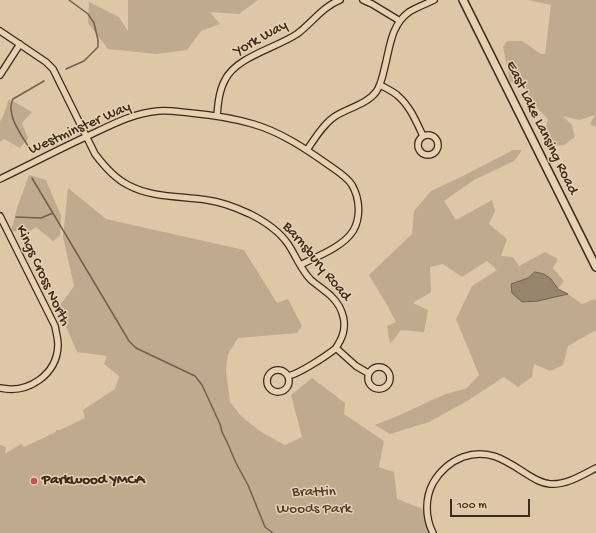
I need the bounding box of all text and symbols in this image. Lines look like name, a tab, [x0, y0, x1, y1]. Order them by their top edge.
street label: York Way	[231, 17, 291, 61]
street label: East Lake Lansing Road	[501, 58, 581, 198]
street label: Westminster Way	[26, 98, 134, 160]
street label: Barnsbury Road	[278, 219, 354, 305]
street label: Kings Cross North	[11, 223, 73, 329]
place label: Parkwood YMCA	[42, 472, 144, 490]
marker: Parkwood YMCA	[29, 476, 39, 486]
park label: Brattin Woods Park	[277, 484, 351, 519]
scale bar	[452, 491, 532, 517]
text: 100 m	[457, 499, 487, 513]

